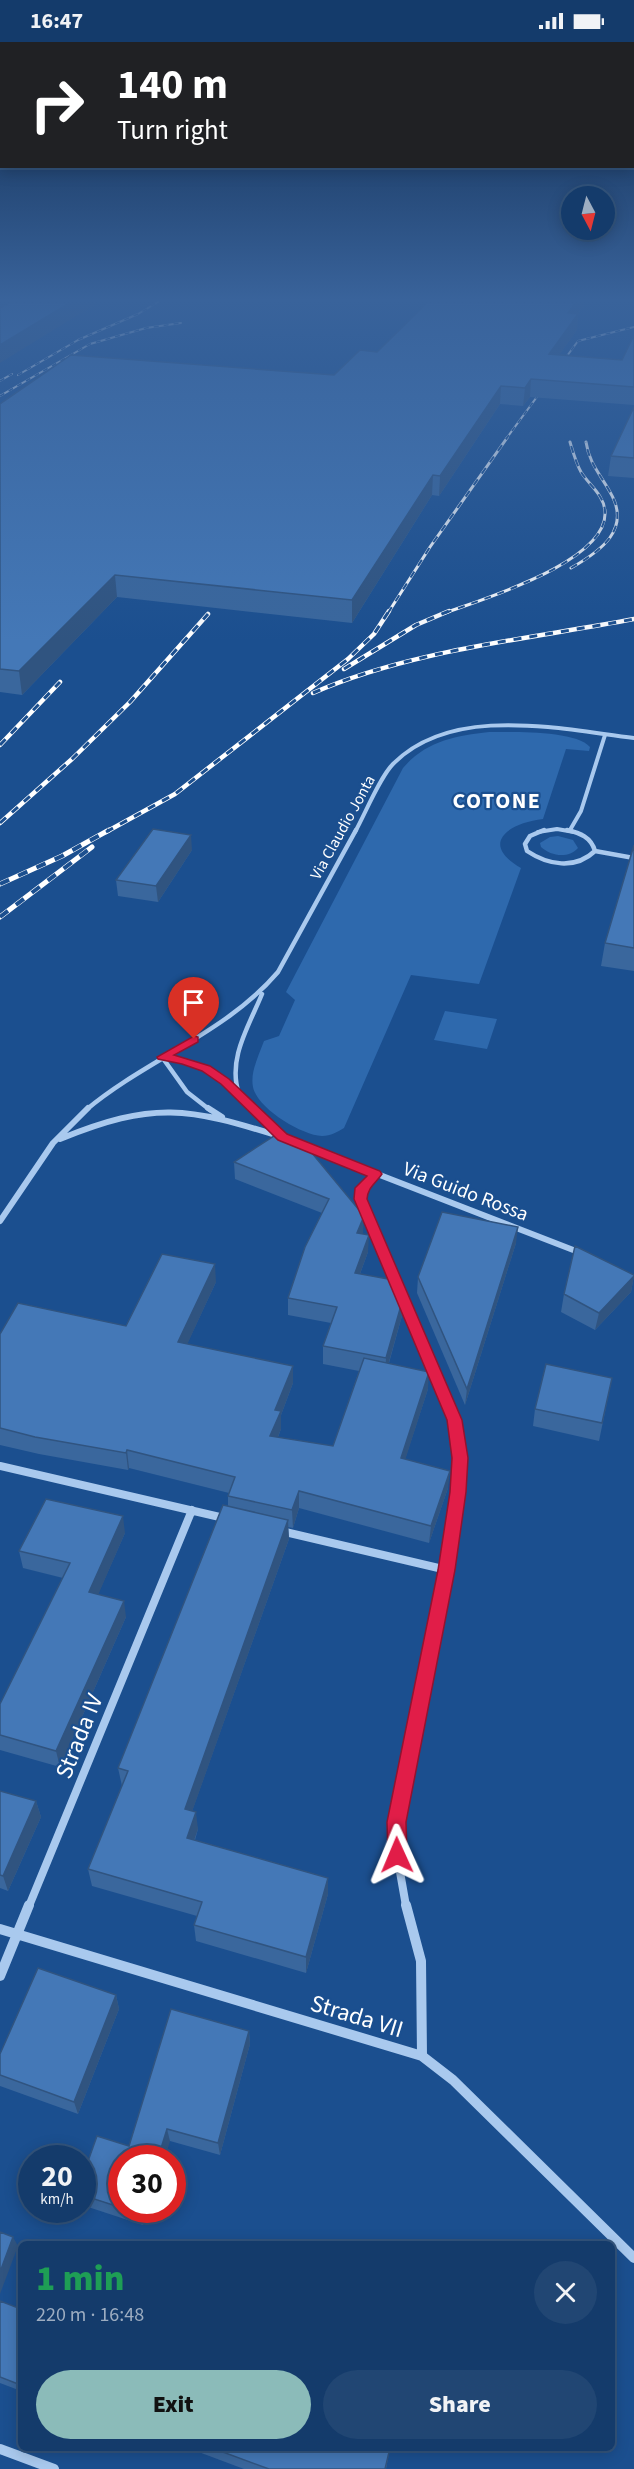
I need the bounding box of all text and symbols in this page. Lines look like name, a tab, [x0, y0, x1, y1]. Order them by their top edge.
text: 16:47	[30, 5, 83, 37]
text: 140 m	[117, 55, 228, 115]
icon: right	[18, 66, 96, 144]
text: Turn right	[117, 111, 228, 150]
north arrow	[561, 186, 615, 240]
map controls	[561, 186, 615, 240]
street label: Via Claudio Jonta	[305, 771, 381, 884]
district label: COTONE	[453, 785, 541, 817]
pin	[168, 977, 219, 1039]
icon: arrive	[177, 986, 210, 1019]
street label: Via Guido Rossa	[399, 1155, 532, 1229]
street label: Strada IV	[47, 1688, 113, 1784]
position arrow	[365, 1823, 429, 1887]
street label: Strada VII	[306, 1986, 408, 2047]
speed limit sign: 30	[108, 2145, 186, 2223]
text: 20	[41, 2155, 73, 2198]
text: km/h	[40, 2189, 74, 2210]
text: 1 min	[36, 2253, 124, 2304]
button: close	[534, 2261, 597, 2324]
text: 220 m · 16:48	[36, 2301, 144, 2329]
button: Exit	[36, 2370, 311, 2439]
button: Share	[323, 2370, 597, 2439]

